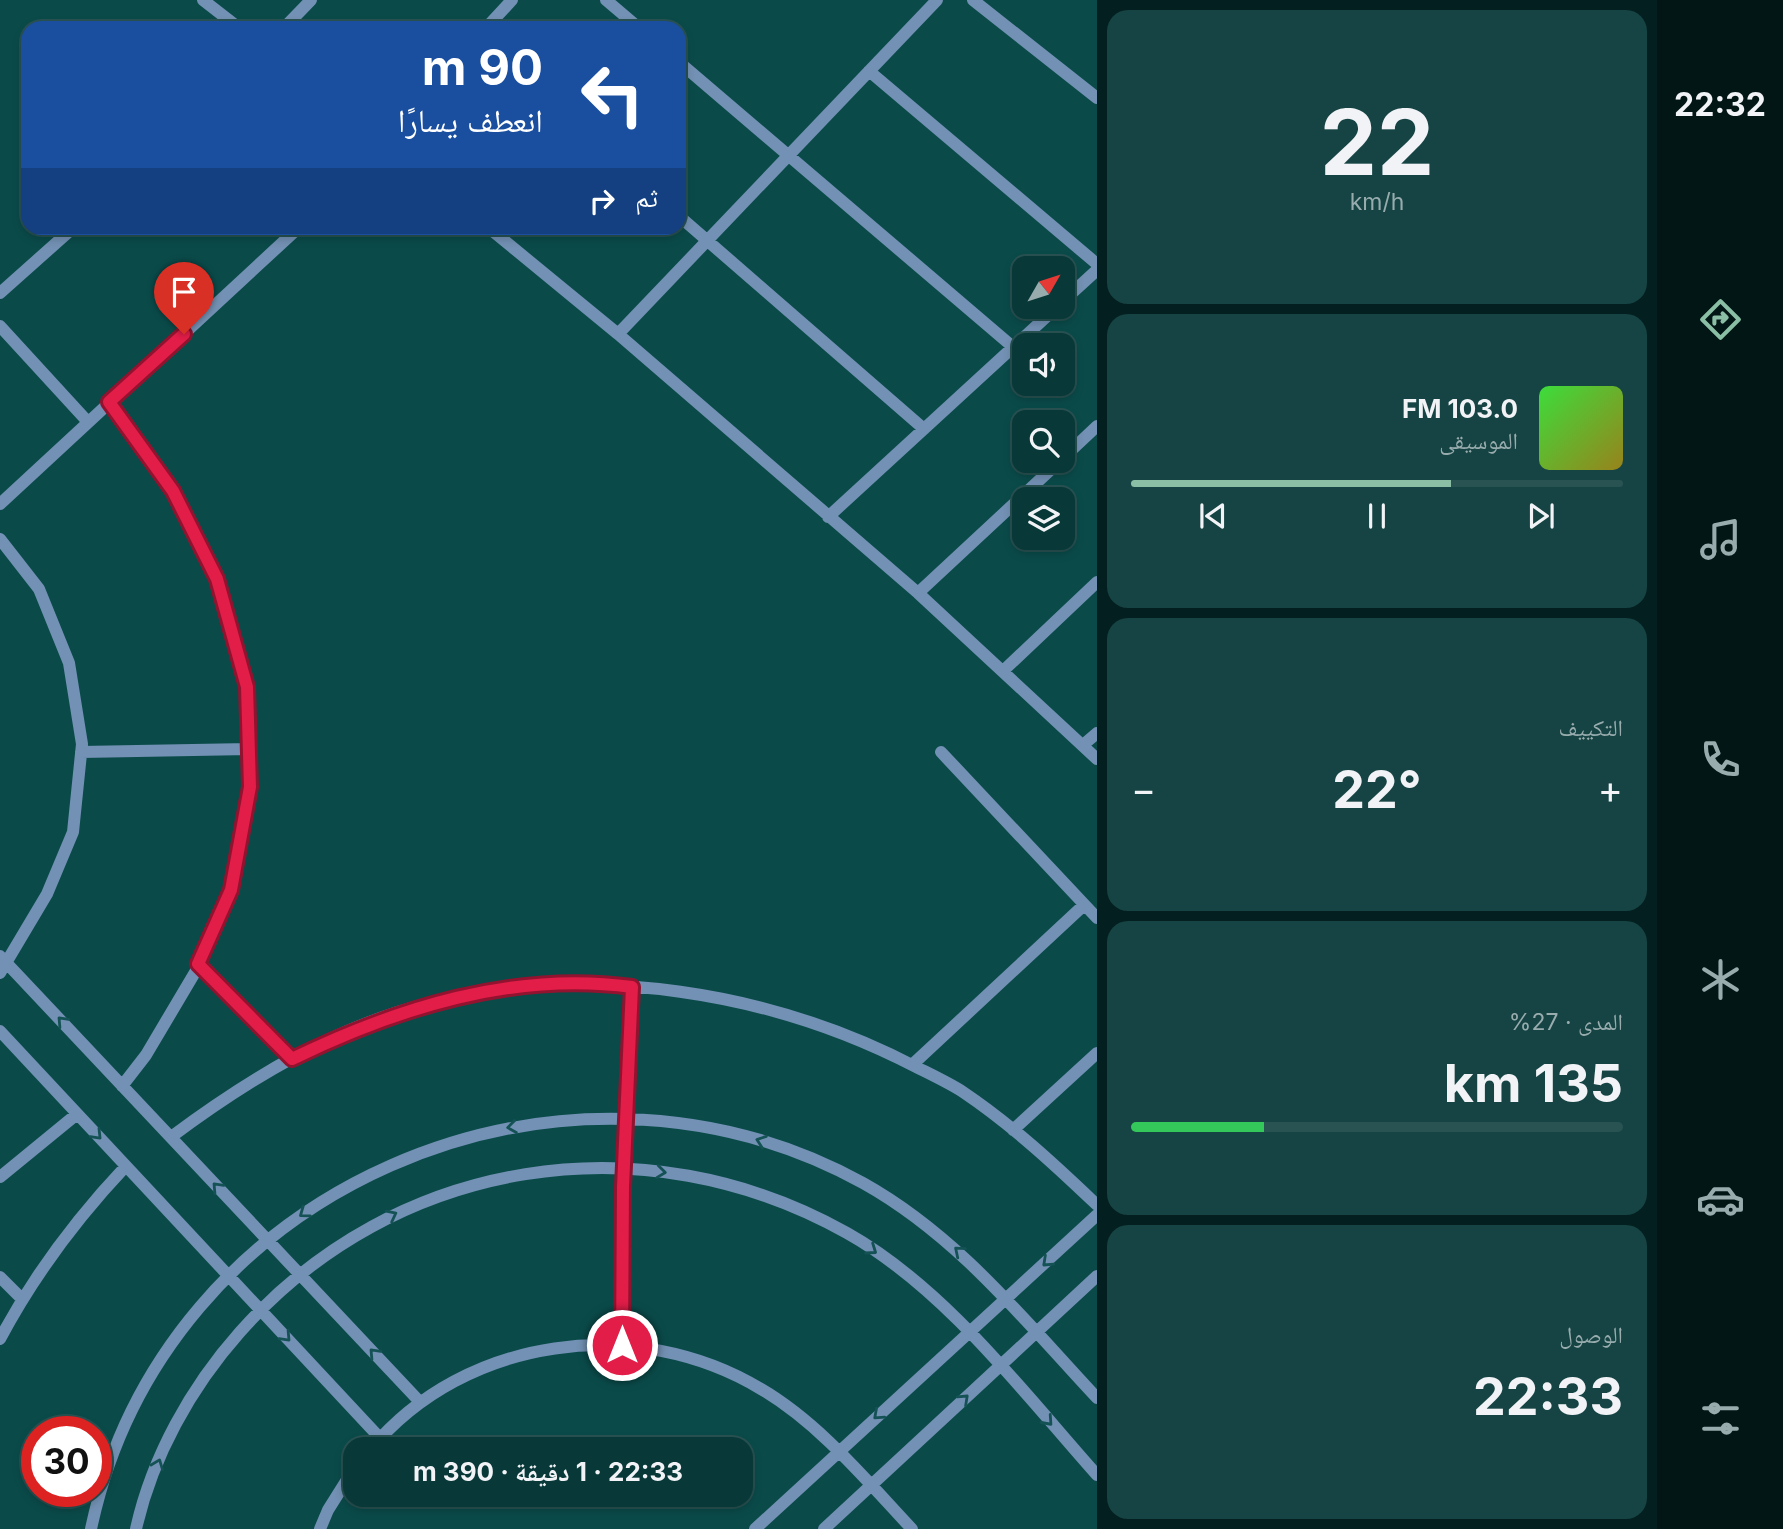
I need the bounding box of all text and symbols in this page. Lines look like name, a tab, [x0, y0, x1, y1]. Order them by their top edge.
text: 90 m	[422, 38, 543, 97]
icon: left	[567, 49, 658, 140]
text: 22:32	[1674, 85, 1766, 124]
text: 22	[1320, 87, 1434, 197]
text: انعطف يسارًا	[398, 101, 543, 140]
icon: right	[583, 182, 621, 220]
text: ثم	[635, 182, 658, 213]
text: km/h	[1350, 188, 1404, 216]
north arrow	[1012, 256, 1074, 318]
map controls	[1012, 256, 1075, 550]
pin	[154, 262, 214, 334]
icon: arrive	[165, 273, 203, 311]
icon: directions	[1696, 295, 1745, 344]
button: sound	[1012, 333, 1075, 396]
text: 103.0 FM	[1402, 393, 1518, 424]
button: search	[1012, 410, 1075, 473]
text: الموسيقى	[1439, 427, 1518, 455]
button: layers	[1012, 487, 1075, 550]
icon: previous	[1194, 497, 1232, 535]
icon: pause	[1358, 497, 1396, 535]
icon: next	[1522, 497, 1560, 535]
icon: music	[1696, 515, 1745, 564]
text: التكييف	[1558, 714, 1623, 742]
icon: phone	[1696, 735, 1745, 784]
text: 22°	[1332, 758, 1422, 821]
text: −	[1131, 766, 1156, 812]
text: +	[1598, 766, 1623, 812]
icon: climate	[1696, 955, 1745, 1004]
text: المدى · 27%	[1509, 1008, 1623, 1036]
one-way arrow	[57, 1016, 70, 1029]
text: 135 km	[1444, 1052, 1623, 1115]
one-way arrow	[506, 1119, 518, 1134]
one-way arrow	[88, 1127, 101, 1140]
one-way arrow	[756, 1135, 768, 1149]
one-way arrow	[655, 1164, 667, 1179]
icon: car	[1696, 1175, 1745, 1224]
one-way arrow	[213, 1182, 226, 1195]
one-way arrow	[299, 1205, 312, 1217]
one-way arrow	[385, 1210, 397, 1224]
one-way arrow	[864, 1242, 877, 1254]
one-way arrow	[954, 1247, 967, 1259]
one-way arrow	[1042, 1254, 1055, 1266]
position arrow	[585, 1308, 659, 1382]
text: الوصول	[1559, 1321, 1623, 1349]
one-way arrow	[277, 1329, 290, 1342]
one-way arrow	[369, 1348, 382, 1361]
text: 22:33	[1473, 1365, 1623, 1428]
icon: filters	[1696, 1394, 1745, 1443]
one-way arrow	[956, 1395, 969, 1407]
one-way arrow	[873, 1406, 886, 1419]
one-way arrow	[1040, 1412, 1053, 1425]
speed limit sign: 30	[21, 1416, 112, 1507]
text: 22:33 · 1 دقيقة · 390 m	[413, 1456, 683, 1487]
one-way arrow	[149, 1459, 163, 1471]

